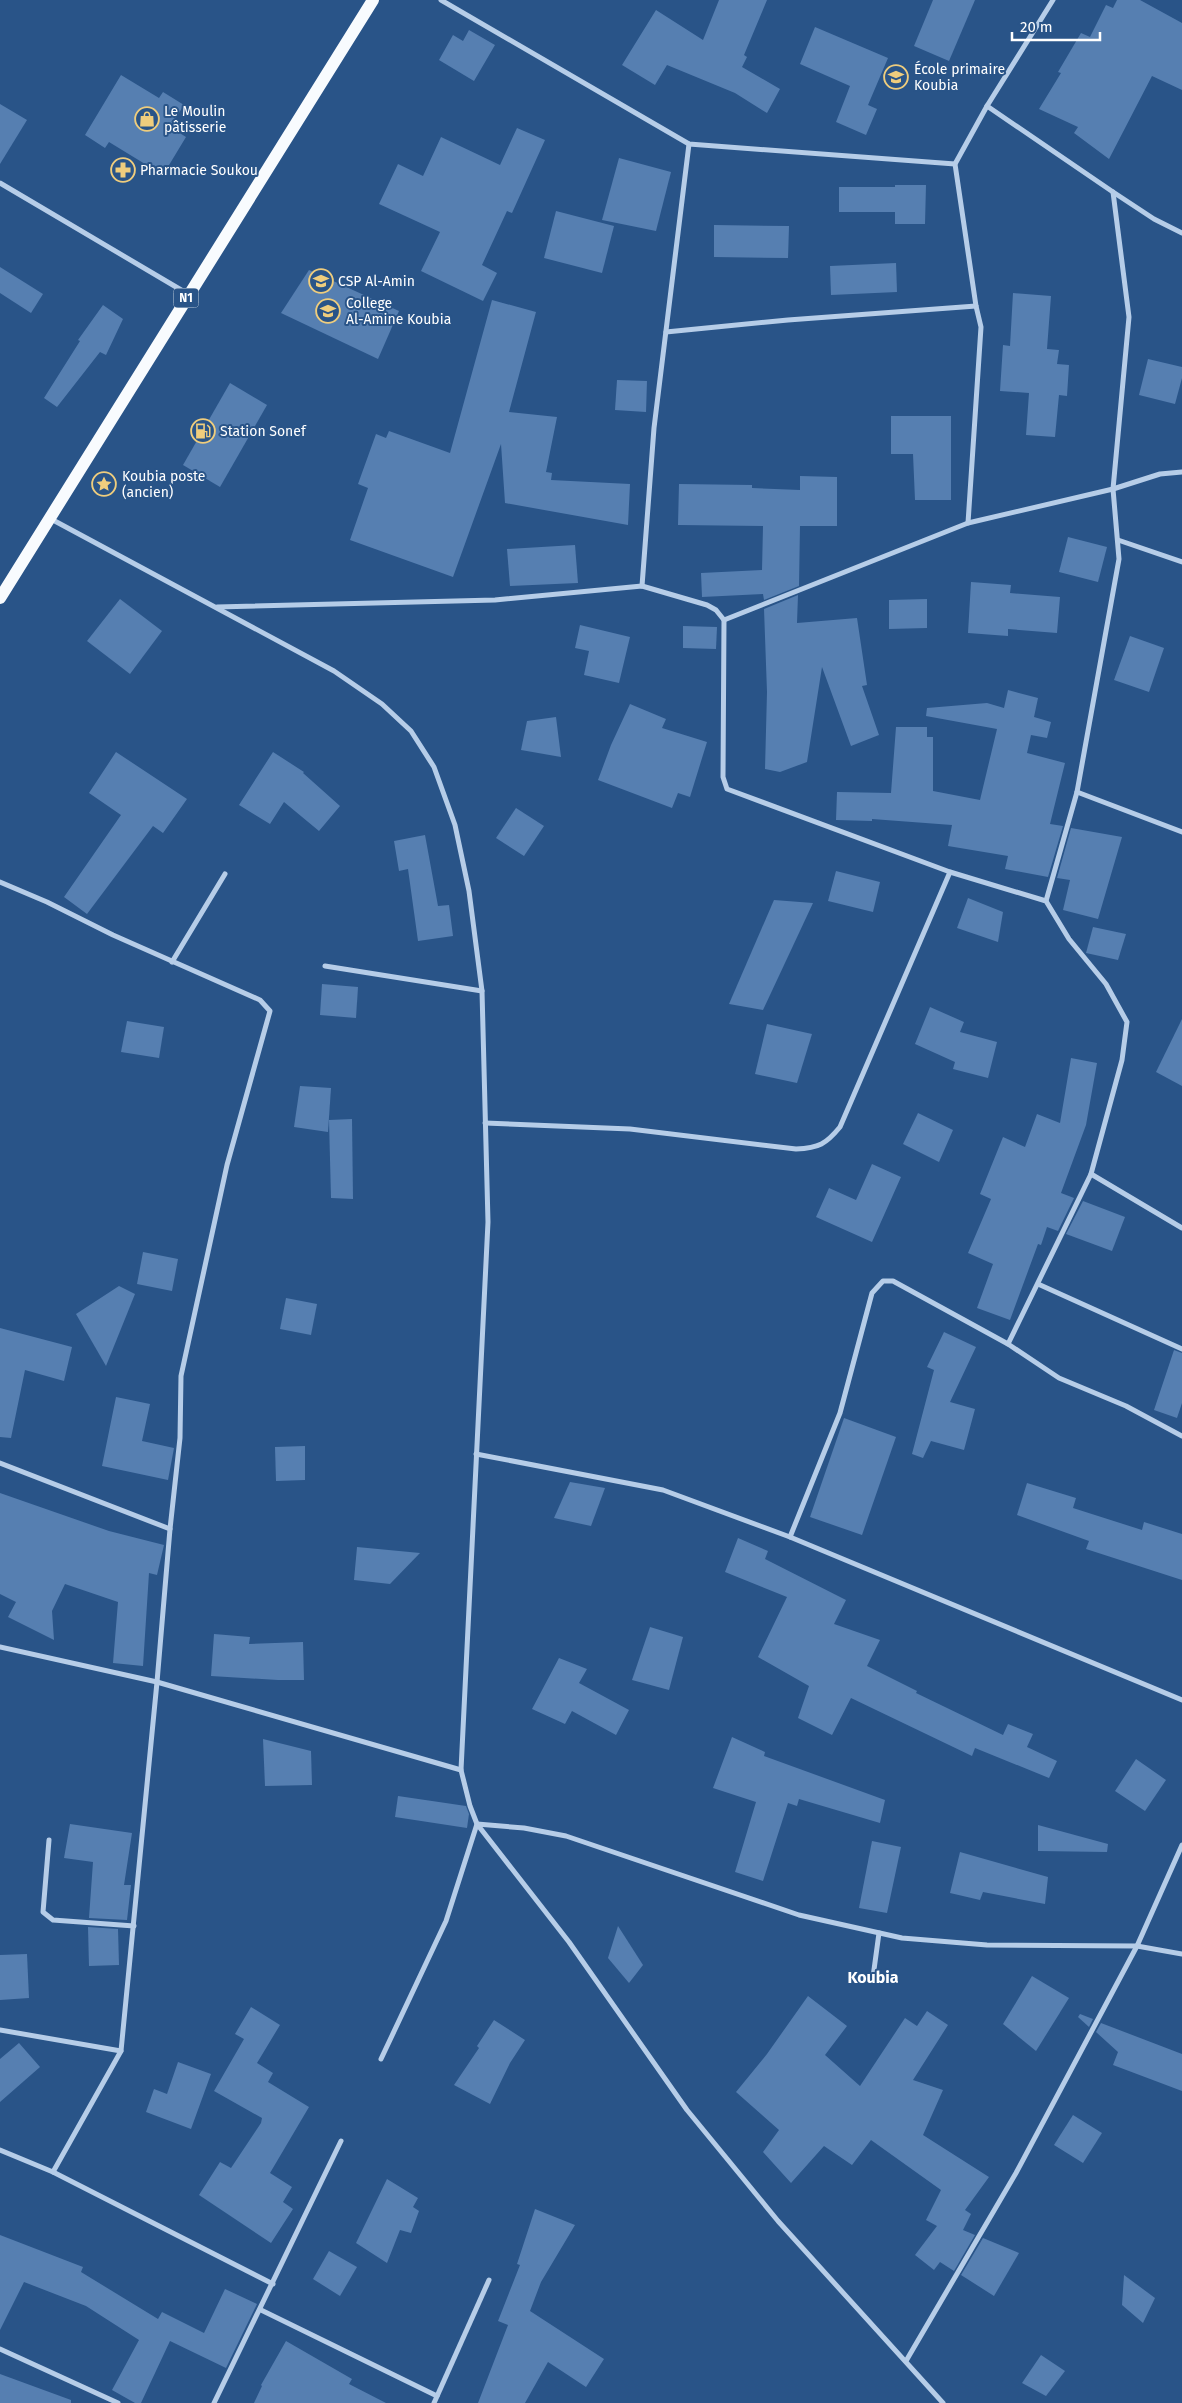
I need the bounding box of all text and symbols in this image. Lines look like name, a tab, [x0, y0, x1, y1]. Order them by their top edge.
scale bar	[1012, 10, 1100, 42]
text: 20 m	[1020, 18, 1053, 36]
place label: École primaire Koubia	[914, 60, 1005, 94]
school or university icon: École primaire Koubia	[883, 64, 909, 90]
place label: Le Moulin pâtisserie	[164, 103, 226, 136]
shop icon: Le Moulin pâtisserie	[134, 106, 160, 132]
pharmacy icon: Pharmacie Soukou	[110, 157, 136, 183]
place label: Pharmacie Soukou	[140, 162, 258, 179]
school or university icon: CSP Al-Amin	[308, 268, 334, 294]
place label: CSP Al-Amin	[338, 273, 415, 290]
road number: N1	[174, 288, 198, 308]
place label: College Al-Amine Koubia	[346, 295, 451, 328]
school or university icon: College Al-Amine Koubia	[315, 298, 341, 324]
fuel station icon: Station Sonef	[190, 418, 216, 444]
place label: Station Sonef	[220, 423, 307, 440]
place label: Koubia poste (ancien)	[122, 468, 205, 501]
place icon: Koubia poste (ancien)	[91, 471, 117, 497]
district label: Koubia	[847, 1968, 899, 1987]

